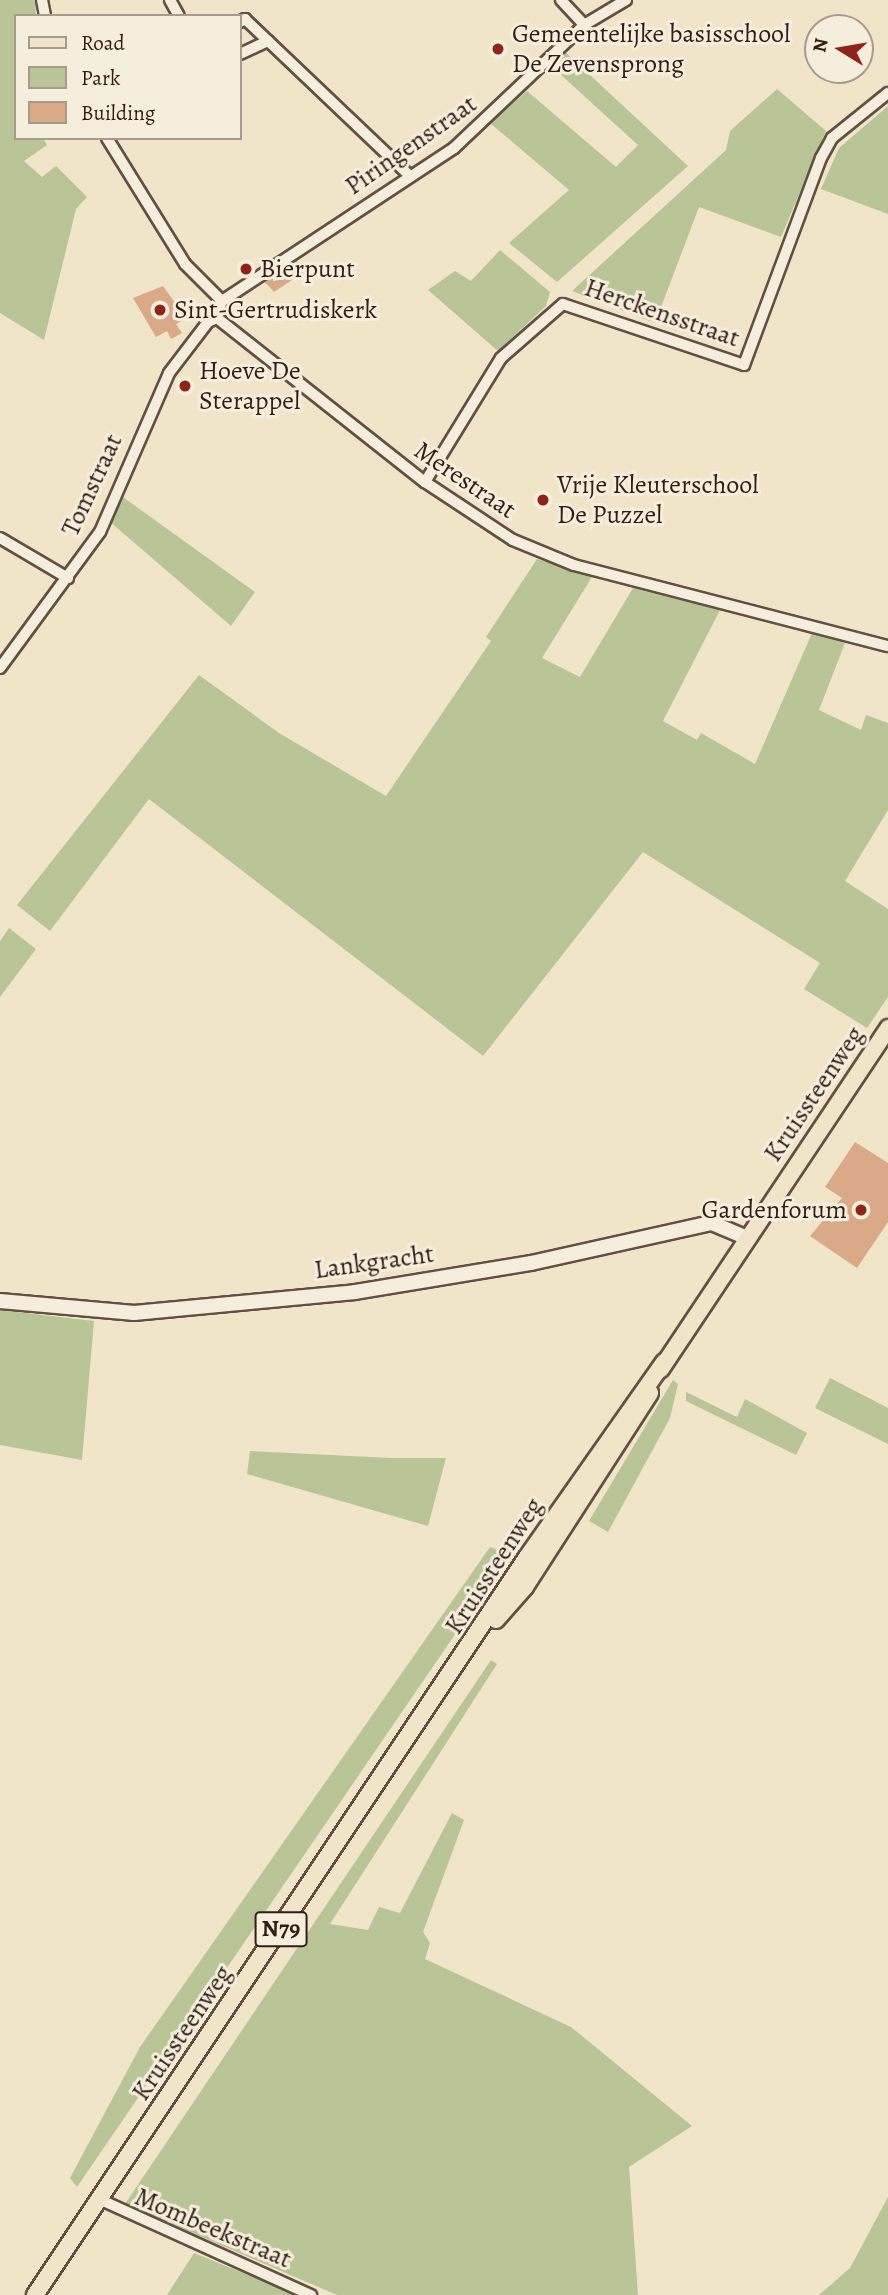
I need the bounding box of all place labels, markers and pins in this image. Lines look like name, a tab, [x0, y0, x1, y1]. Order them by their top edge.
place label: Gemeentelijke basisschool De Zevensprong	[512, 18, 790, 80]
marker: Gemeentelijke basisschool De Zevensprong	[490, 41, 506, 57]
place label: Bierpunt	[260, 253, 355, 285]
marker: Bierpunt	[238, 261, 254, 277]
place label: Sint-Gertrudiskerk	[174, 294, 377, 326]
marker: Sint-Gertrudiskerk	[152, 302, 168, 318]
place label: Hoeve De Sterappel	[199, 355, 301, 416]
marker: Hoeve De Sterappel	[177, 378, 193, 394]
place label: Vrije Kleuterschool De Puzzel	[557, 469, 759, 530]
marker: Vrije Kleuterschool De Puzzel	[535, 492, 551, 508]
place label: Gardenforum	[702, 1194, 847, 1226]
marker: Gardenforum	[853, 1202, 869, 1218]

